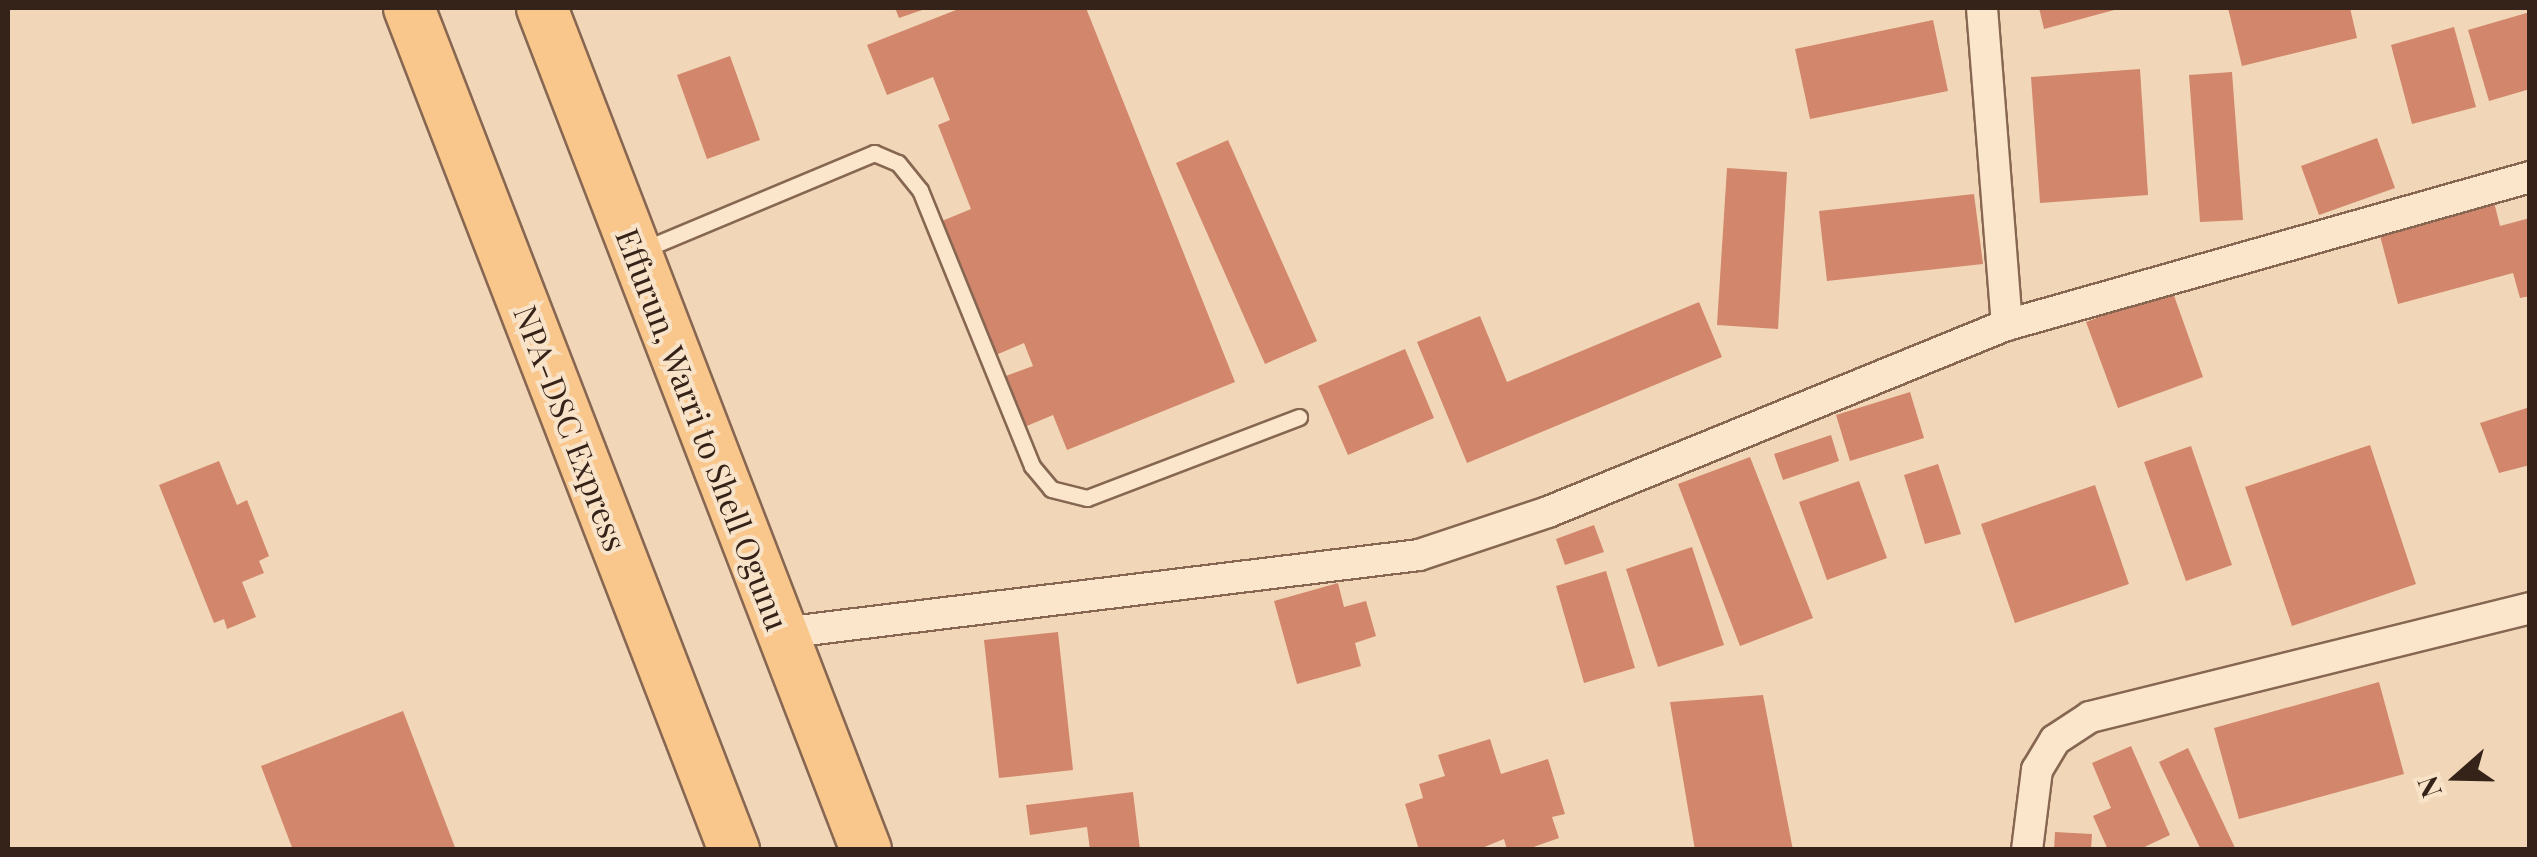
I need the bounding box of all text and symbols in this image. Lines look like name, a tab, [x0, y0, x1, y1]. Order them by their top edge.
street label: Effurun, Warri to Shell Ogunu	[608, 222, 798, 636]
street label: NPA-DSC Express	[507, 300, 635, 556]
north arrow	[2407, 727, 2507, 827]
text: N	[2407, 772, 2449, 803]

